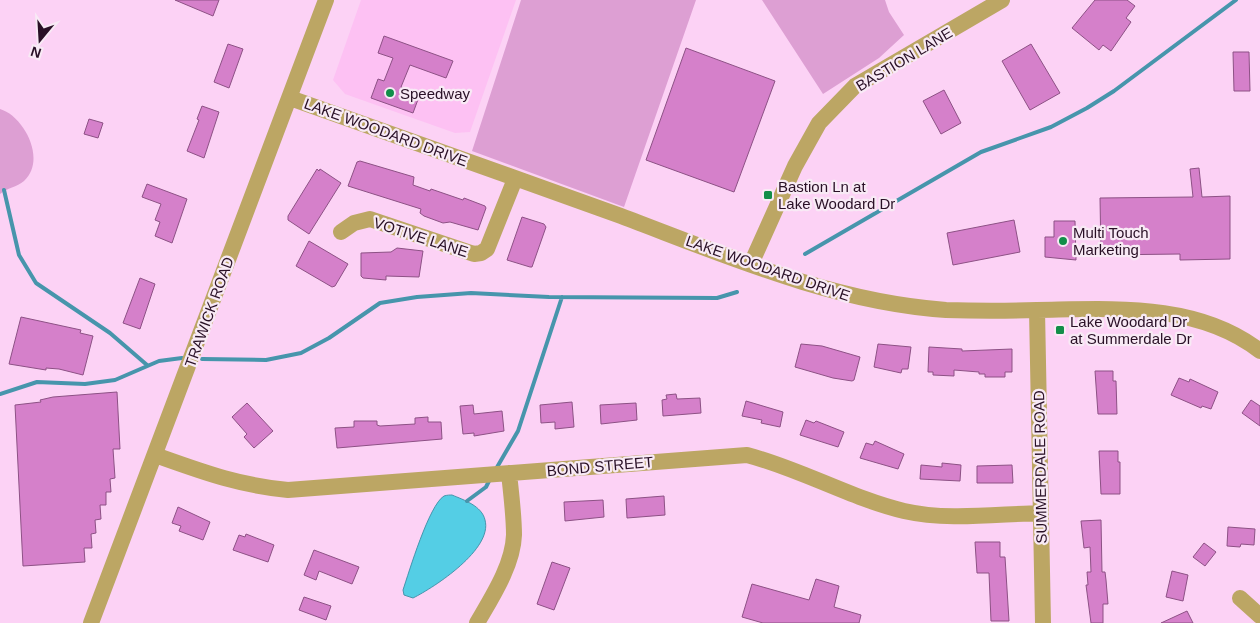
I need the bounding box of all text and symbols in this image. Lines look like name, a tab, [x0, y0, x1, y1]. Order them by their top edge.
north arrow	[15, 15, 65, 65]
street label: BASTION LANE	[853, 24, 955, 94]
text: N	[29, 43, 43, 62]
place label: Speedway	[400, 85, 471, 102]
marker: Speedway	[384, 87, 396, 99]
street label: LAKE WOODARD DRIVE	[302, 95, 470, 169]
place label: Bastion Ln at Lake Woodard Dr	[778, 178, 895, 212]
marker: Bastion Ln at Lake Woodard Dr	[762, 189, 774, 201]
street label: VOTIVE LANE	[372, 214, 470, 260]
place label: Multi Touch Marketing	[1073, 224, 1149, 258]
street label: LAKE WOODARD DRIVE	[684, 232, 852, 304]
marker: Multi Touch Marketing	[1057, 235, 1069, 247]
street label: TRAWICK ROAD	[181, 254, 237, 369]
place label: Lake Woodard Dr at Summerdale Dr	[1070, 313, 1192, 347]
marker: Lake Woodard Dr at Summerdale Dr	[1054, 324, 1066, 336]
street label: SUMMERDALE ROAD	[1030, 390, 1050, 544]
street label: BOND STREET	[546, 453, 654, 479]

